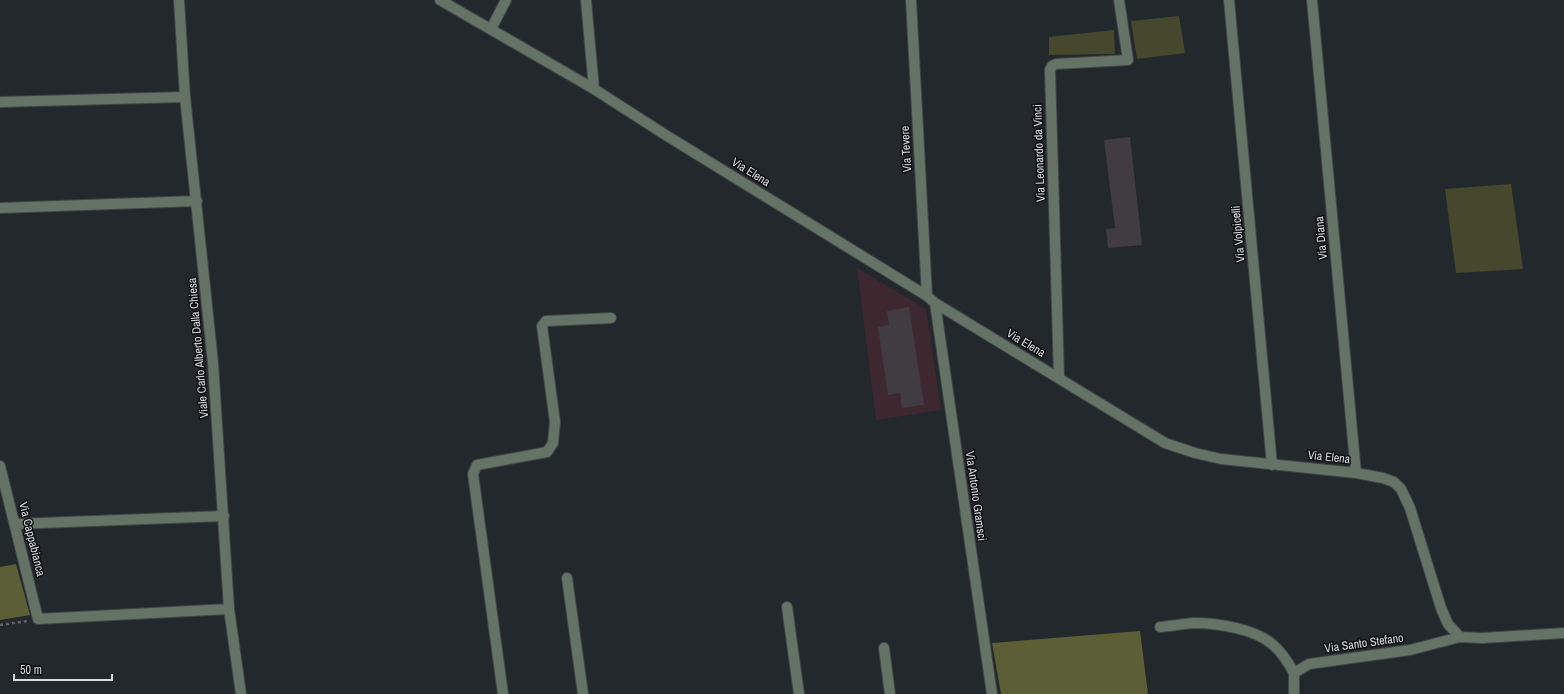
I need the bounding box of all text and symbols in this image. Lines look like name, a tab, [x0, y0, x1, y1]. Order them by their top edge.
street label: Via Leonardo da Vinci	[1029, 104, 1049, 202]
street label: Via Tevere	[897, 125, 915, 173]
street label: Via Elena	[729, 154, 774, 190]
street label: Via Volpicelli	[1228, 205, 1248, 263]
street label: Via Diana	[1311, 215, 1331, 260]
street label: Viale Carlo Alberto Dalla Chiesa	[184, 277, 212, 419]
street label: Via Elena	[1004, 325, 1049, 361]
street label: Via Elena	[1307, 447, 1351, 467]
street label: Via Antonio Gramsci	[962, 450, 990, 542]
street label: Via Cappabianca	[15, 500, 49, 578]
street label: Via Santo Stefano	[1323, 630, 1405, 656]
scale bar	[14, 656, 112, 682]
text: 50 m	[20, 662, 42, 678]

